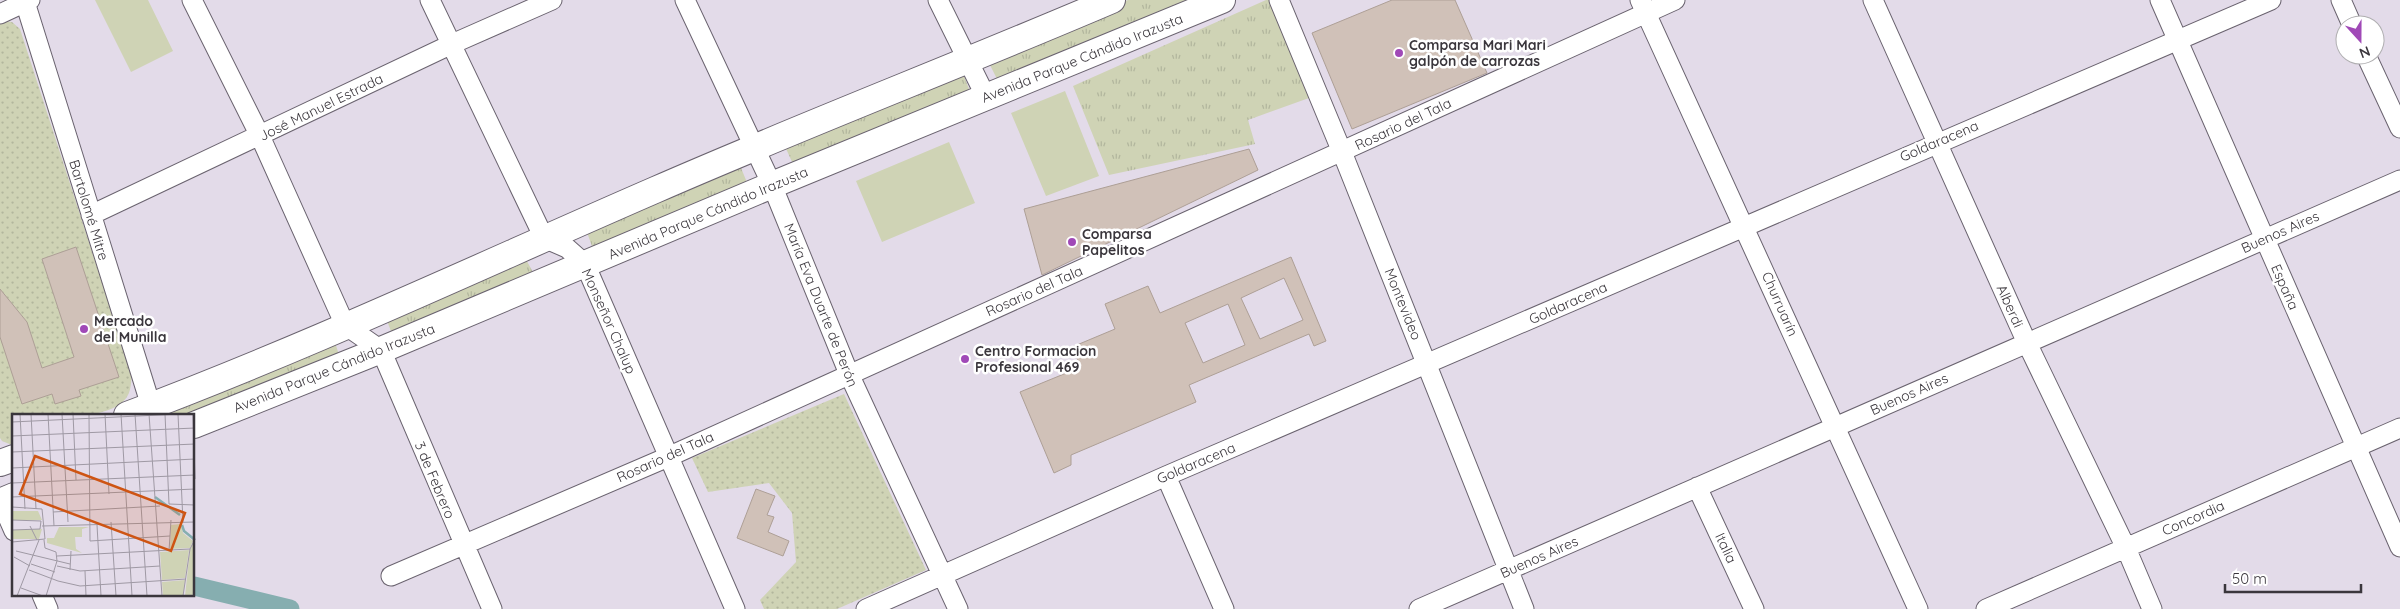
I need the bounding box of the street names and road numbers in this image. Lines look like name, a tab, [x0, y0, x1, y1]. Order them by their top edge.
street label: Avenida Parque Cándido Irazusta	[979, 9, 1185, 107]
street label: José Manuel Estrada	[256, 69, 386, 145]
street label: Rosario del Tala	[1352, 94, 1454, 154]
street label: Goldaracena	[1897, 116, 1981, 166]
street label: Bartolomé Mitre	[65, 157, 113, 263]
street label: Avenida Parque Cándido Irazusta	[605, 163, 811, 263]
street label: Buenos Aires	[2238, 207, 2322, 257]
street label: María Eva Duarte de Perón	[780, 221, 862, 389]
street label: España	[2267, 261, 2303, 313]
street label: Rosario del Tala	[983, 262, 1085, 320]
street label: Monseñor Chalup	[578, 265, 640, 377]
street label: Montevideo	[1380, 265, 1426, 343]
street label: Churruarín	[1758, 269, 1802, 339]
street label: Goldaracena	[1526, 278, 1610, 328]
street label: Alberdi	[1993, 282, 2027, 330]
street label: Avenida Parque Cándido Irazusta	[231, 319, 437, 417]
street label: Buenos Aires	[1867, 369, 1951, 419]
street label: Rosario del Tala	[614, 428, 716, 486]
street label: Goldaracena	[1154, 438, 1238, 488]
street label: 3 de Febrero	[411, 439, 459, 521]
street label: Concordia	[2159, 496, 2227, 540]
street label: Italia	[1711, 530, 1741, 566]
street label: Buenos Aires	[1497, 532, 1581, 582]

